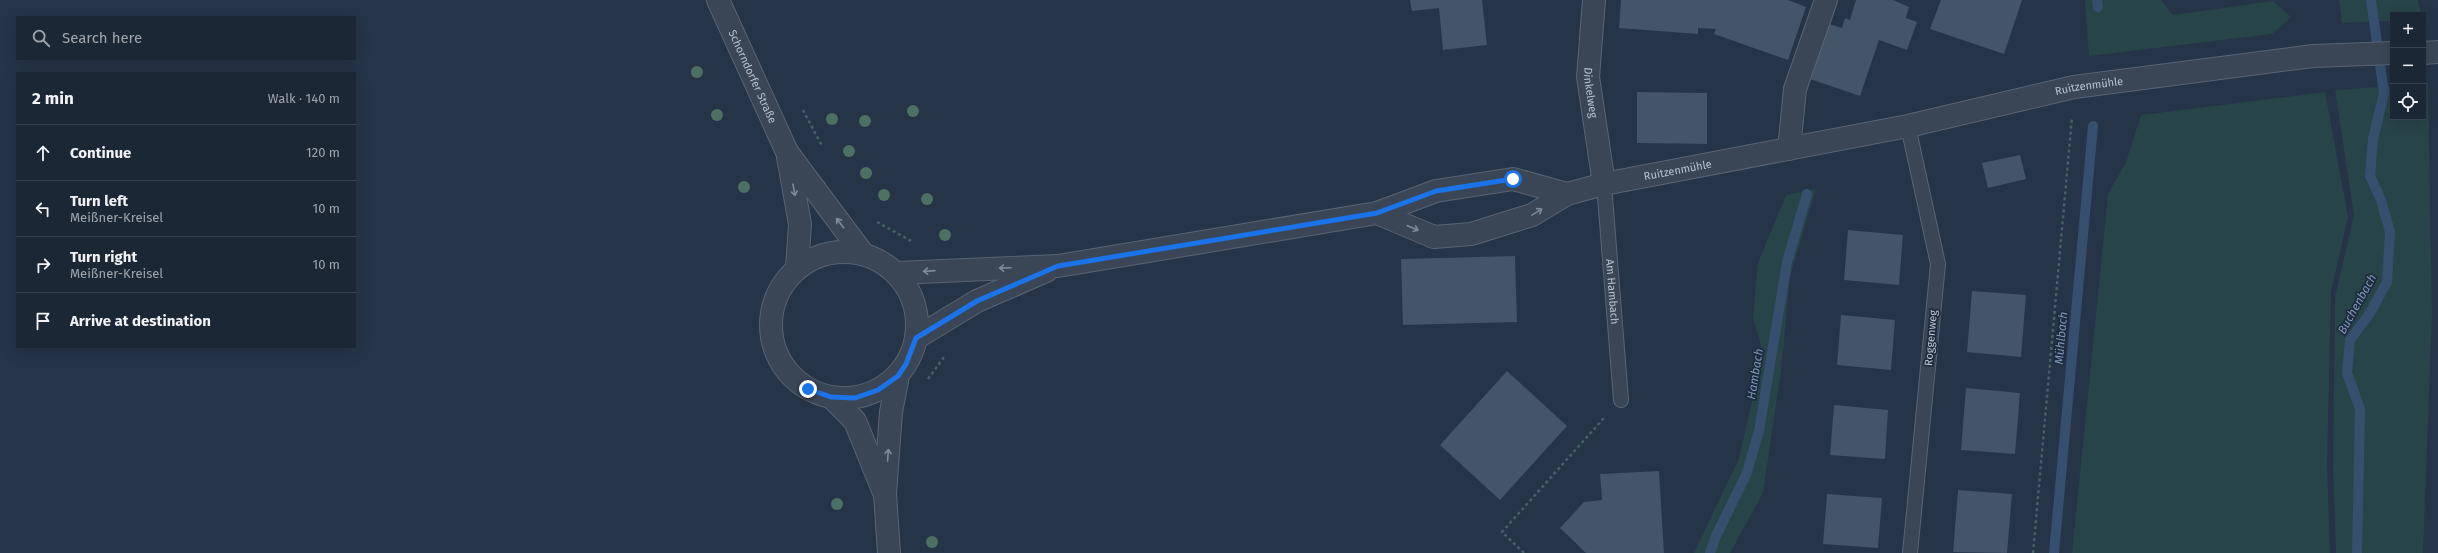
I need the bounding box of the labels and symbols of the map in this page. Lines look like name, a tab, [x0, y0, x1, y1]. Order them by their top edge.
street label: Schorndorfer Straße	[726, 28, 780, 125]
street label: Dinkelweg	[1581, 67, 1601, 119]
street label: Ruitzenmühle	[2054, 74, 2124, 98]
street label: Ruitzenmühle	[1643, 157, 1713, 183]
route start	[1504, 170, 1522, 188]
one-way arrow	[790, 183, 798, 196]
one-way arrow	[1531, 207, 1543, 215]
one-way arrow	[836, 217, 844, 228]
one-way arrow	[1407, 225, 1419, 233]
street label: Am Hambach	[1603, 258, 1622, 325]
one-way arrow	[999, 264, 1012, 271]
one-way arrow	[923, 267, 936, 274]
water label: Buchenbach	[2335, 272, 2379, 336]
street label: Roggenweg	[1922, 309, 1940, 367]
water label: Mühlbach	[2052, 311, 2070, 365]
water label: Hambach	[1744, 347, 1766, 401]
route end	[799, 380, 817, 398]
one-way arrow	[884, 449, 891, 462]

